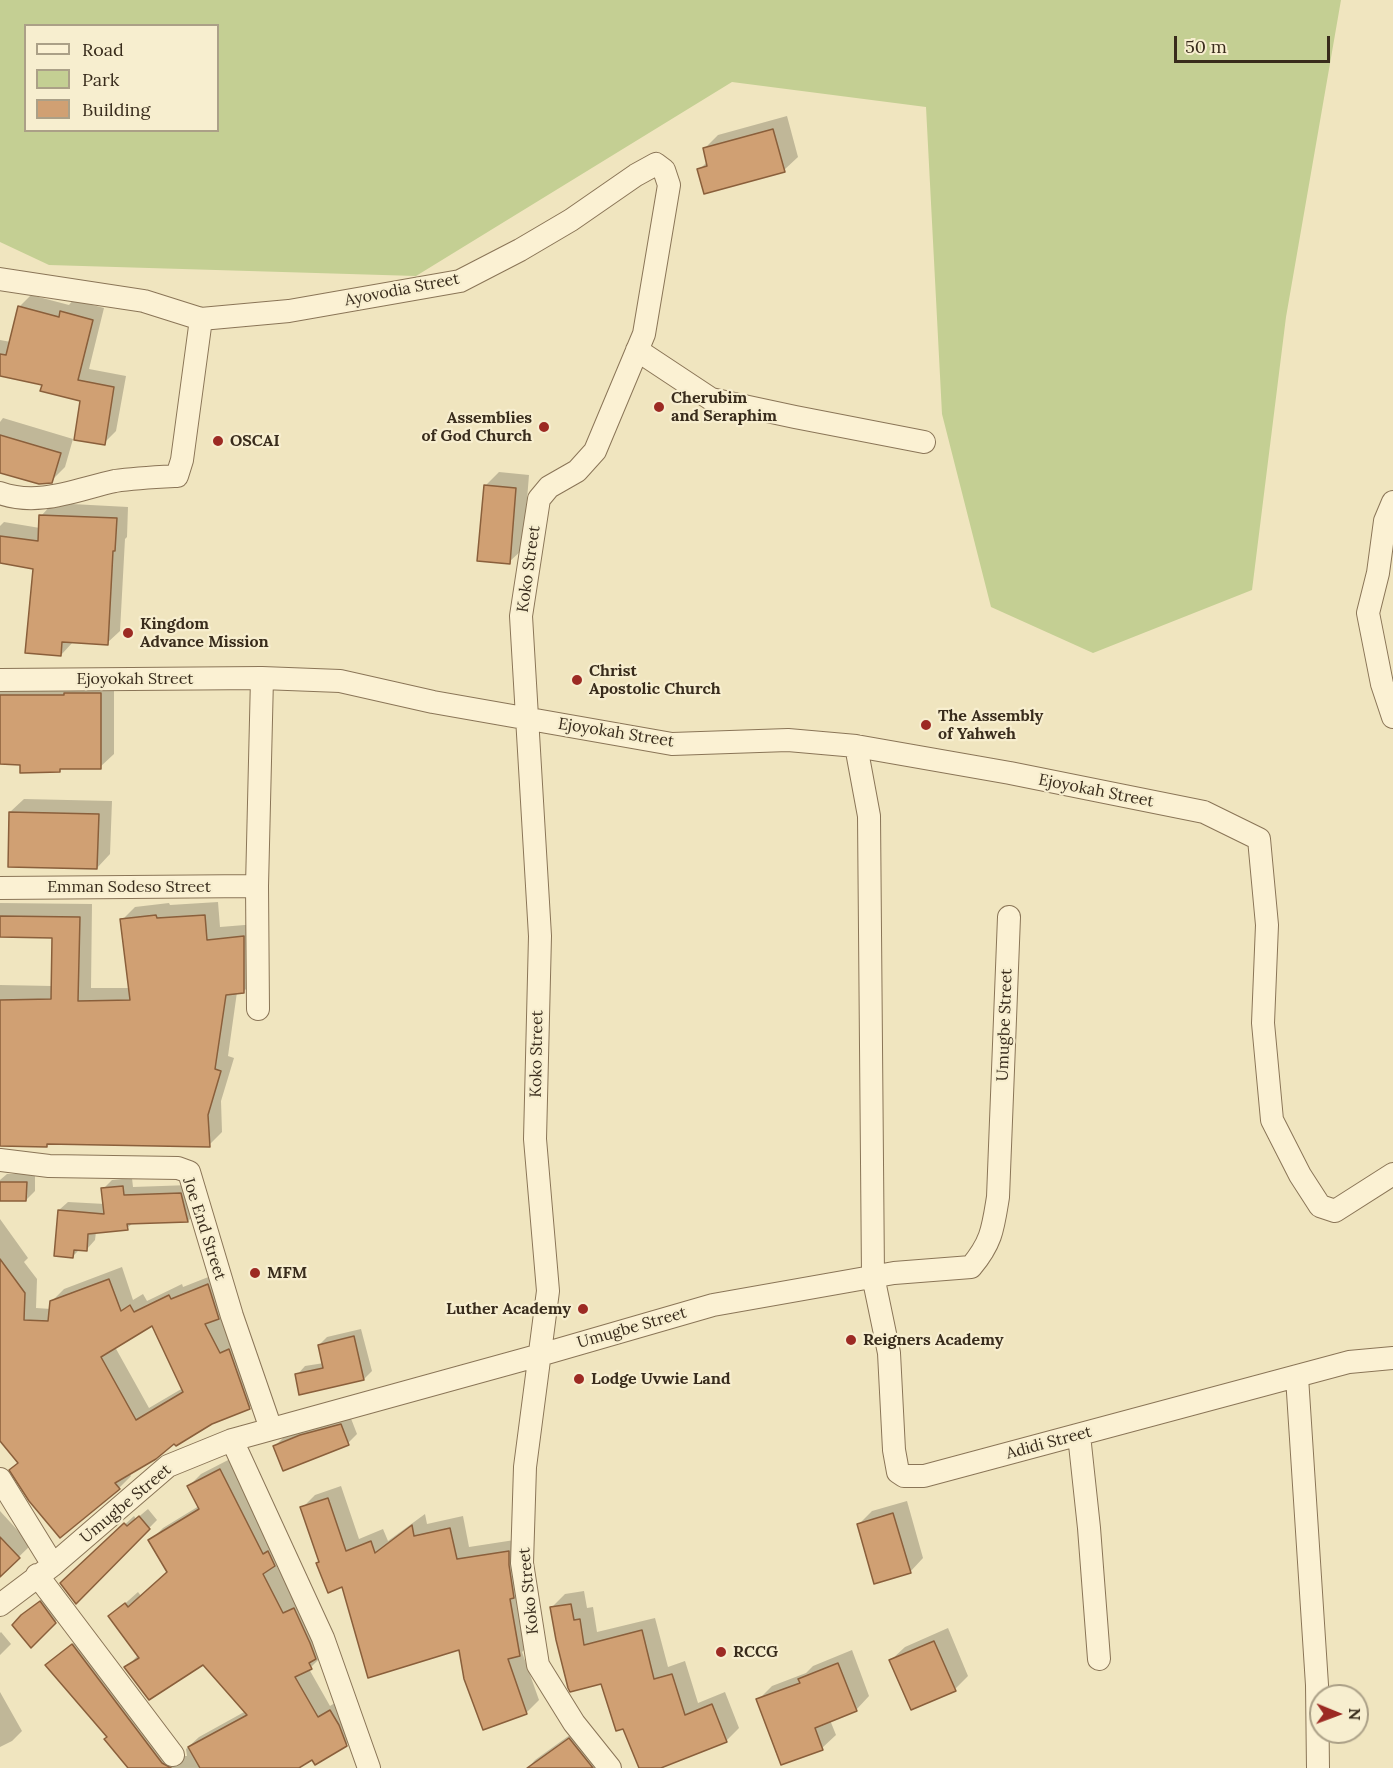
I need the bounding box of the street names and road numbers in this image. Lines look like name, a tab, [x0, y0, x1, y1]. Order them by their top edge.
street label: Ayovodia Street	[343, 269, 461, 311]
street label: Koko Street	[513, 524, 545, 614]
street label: Ejoyokah Street	[77, 669, 193, 689]
street label: Ejoyokah Street	[557, 714, 675, 752]
street label: Ejoyokah Street	[1037, 770, 1155, 812]
street label: Emman Sodeso Street	[47, 877, 211, 897]
street label: Umugbe Street	[993, 968, 1017, 1082]
street label: Koko Street	[527, 1010, 547, 1098]
street label: Joe End Street	[178, 1175, 230, 1283]
street label: Umugbe Street	[575, 1303, 689, 1353]
street label: Adidi Street	[1004, 1422, 1094, 1464]
street label: Umugbe Street	[77, 1460, 175, 1548]
street label: Koko Street	[515, 1547, 543, 1635]

